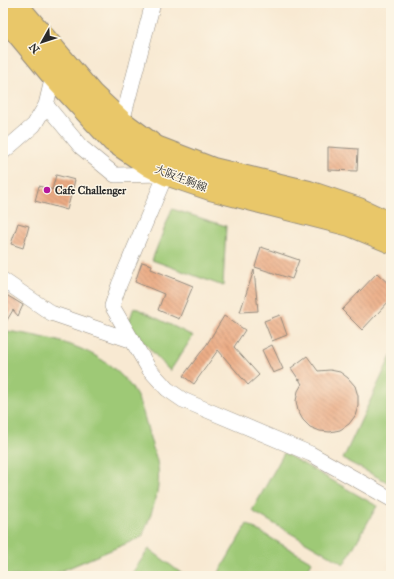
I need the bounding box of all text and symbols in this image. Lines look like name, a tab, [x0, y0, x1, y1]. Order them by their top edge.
north arrow	[22, 22, 62, 62]
text: N	[26, 40, 43, 56]
street label: 大阪生駒線	[153, 163, 209, 194]
place label: Cafe Challenger	[55, 184, 127, 197]
marker: Cafe Challenger	[42, 185, 52, 195]

